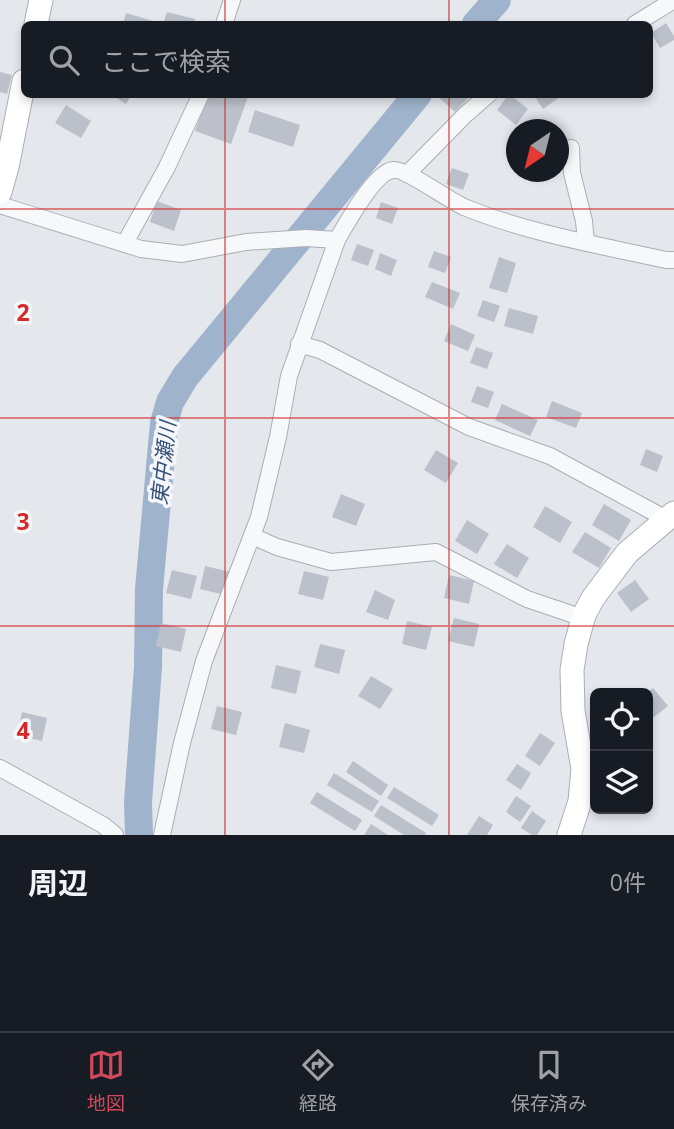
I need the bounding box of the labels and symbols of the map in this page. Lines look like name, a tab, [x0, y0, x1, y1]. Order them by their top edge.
north arrow	[506, 119, 569, 182]
text: 2	[16, 296, 30, 328]
water label: 東中瀬川	[145, 418, 182, 506]
text: 3	[16, 505, 30, 537]
text: 4	[16, 714, 30, 746]

